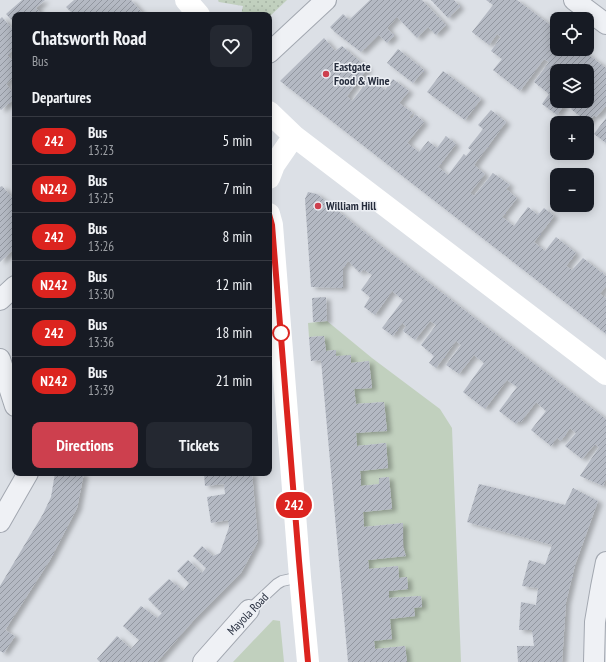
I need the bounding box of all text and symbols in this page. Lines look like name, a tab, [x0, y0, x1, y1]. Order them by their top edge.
map controls	[550, 12, 594, 212]
button: locate	[550, 12, 594, 56]
button: heart	[210, 25, 252, 67]
text: Chatsworth Road	[32, 26, 146, 50]
text: Bus	[32, 53, 48, 70]
place label: Eastgate Food & Wine	[334, 59, 390, 88]
button: layers	[550, 64, 594, 108]
marker: Eastgate Food & Wine	[321, 69, 331, 79]
text: Departures	[32, 88, 91, 107]
button: +	[550, 116, 594, 160]
text: Bus	[88, 123, 107, 142]
text: 5 min	[222, 131, 252, 150]
text: 242	[44, 132, 64, 150]
text: 13:23	[88, 142, 114, 159]
button: −	[550, 168, 594, 212]
text: Bus	[88, 171, 107, 190]
text: 7 min	[223, 179, 252, 198]
text: N242	[40, 180, 68, 198]
text: 13:25	[88, 190, 114, 207]
place label: William Hill	[325, 198, 376, 213]
marker: William Hill	[313, 201, 323, 211]
text: Bus	[88, 219, 107, 238]
text: 8 min	[222, 227, 252, 246]
text: 242	[44, 228, 64, 246]
text: 13:26	[88, 238, 114, 255]
text: Bus	[88, 267, 107, 286]
text: 12 min	[216, 275, 252, 294]
text: N242	[40, 276, 68, 294]
text: 13:30	[88, 286, 114, 303]
text: Bus	[88, 315, 107, 334]
text: 18 min	[216, 323, 252, 342]
text: 242	[44, 324, 64, 342]
unlabelled marker	[272, 324, 290, 342]
text: 13:36	[88, 334, 114, 351]
text: Bus	[88, 363, 107, 382]
text: 21 min	[216, 371, 252, 390]
text: N242	[40, 372, 68, 390]
text: 13:39	[88, 382, 114, 399]
button: Directions	[32, 422, 138, 468]
button: Tickets	[146, 422, 252, 468]
line badge: 242	[271, 492, 317, 518]
text: 242	[284, 496, 304, 514]
street label: Mayola Road	[224, 589, 271, 638]

